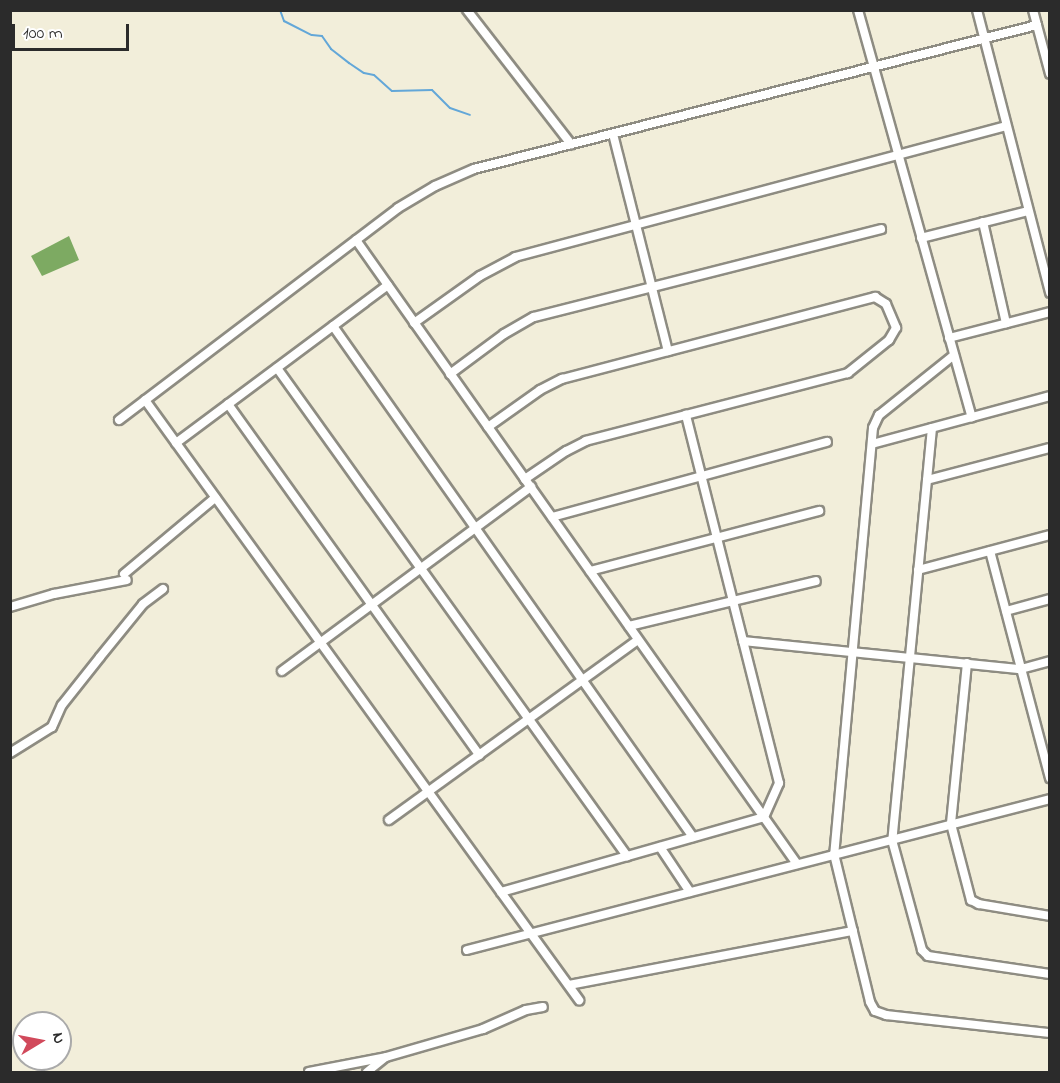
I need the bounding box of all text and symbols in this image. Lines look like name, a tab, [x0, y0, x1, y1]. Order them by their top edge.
scale bar	[15, 12, 132, 50]
text: 100 m	[23, 21, 63, 47]
north arrow	[12, 1011, 72, 1071]
text: N	[45, 1031, 71, 1046]

